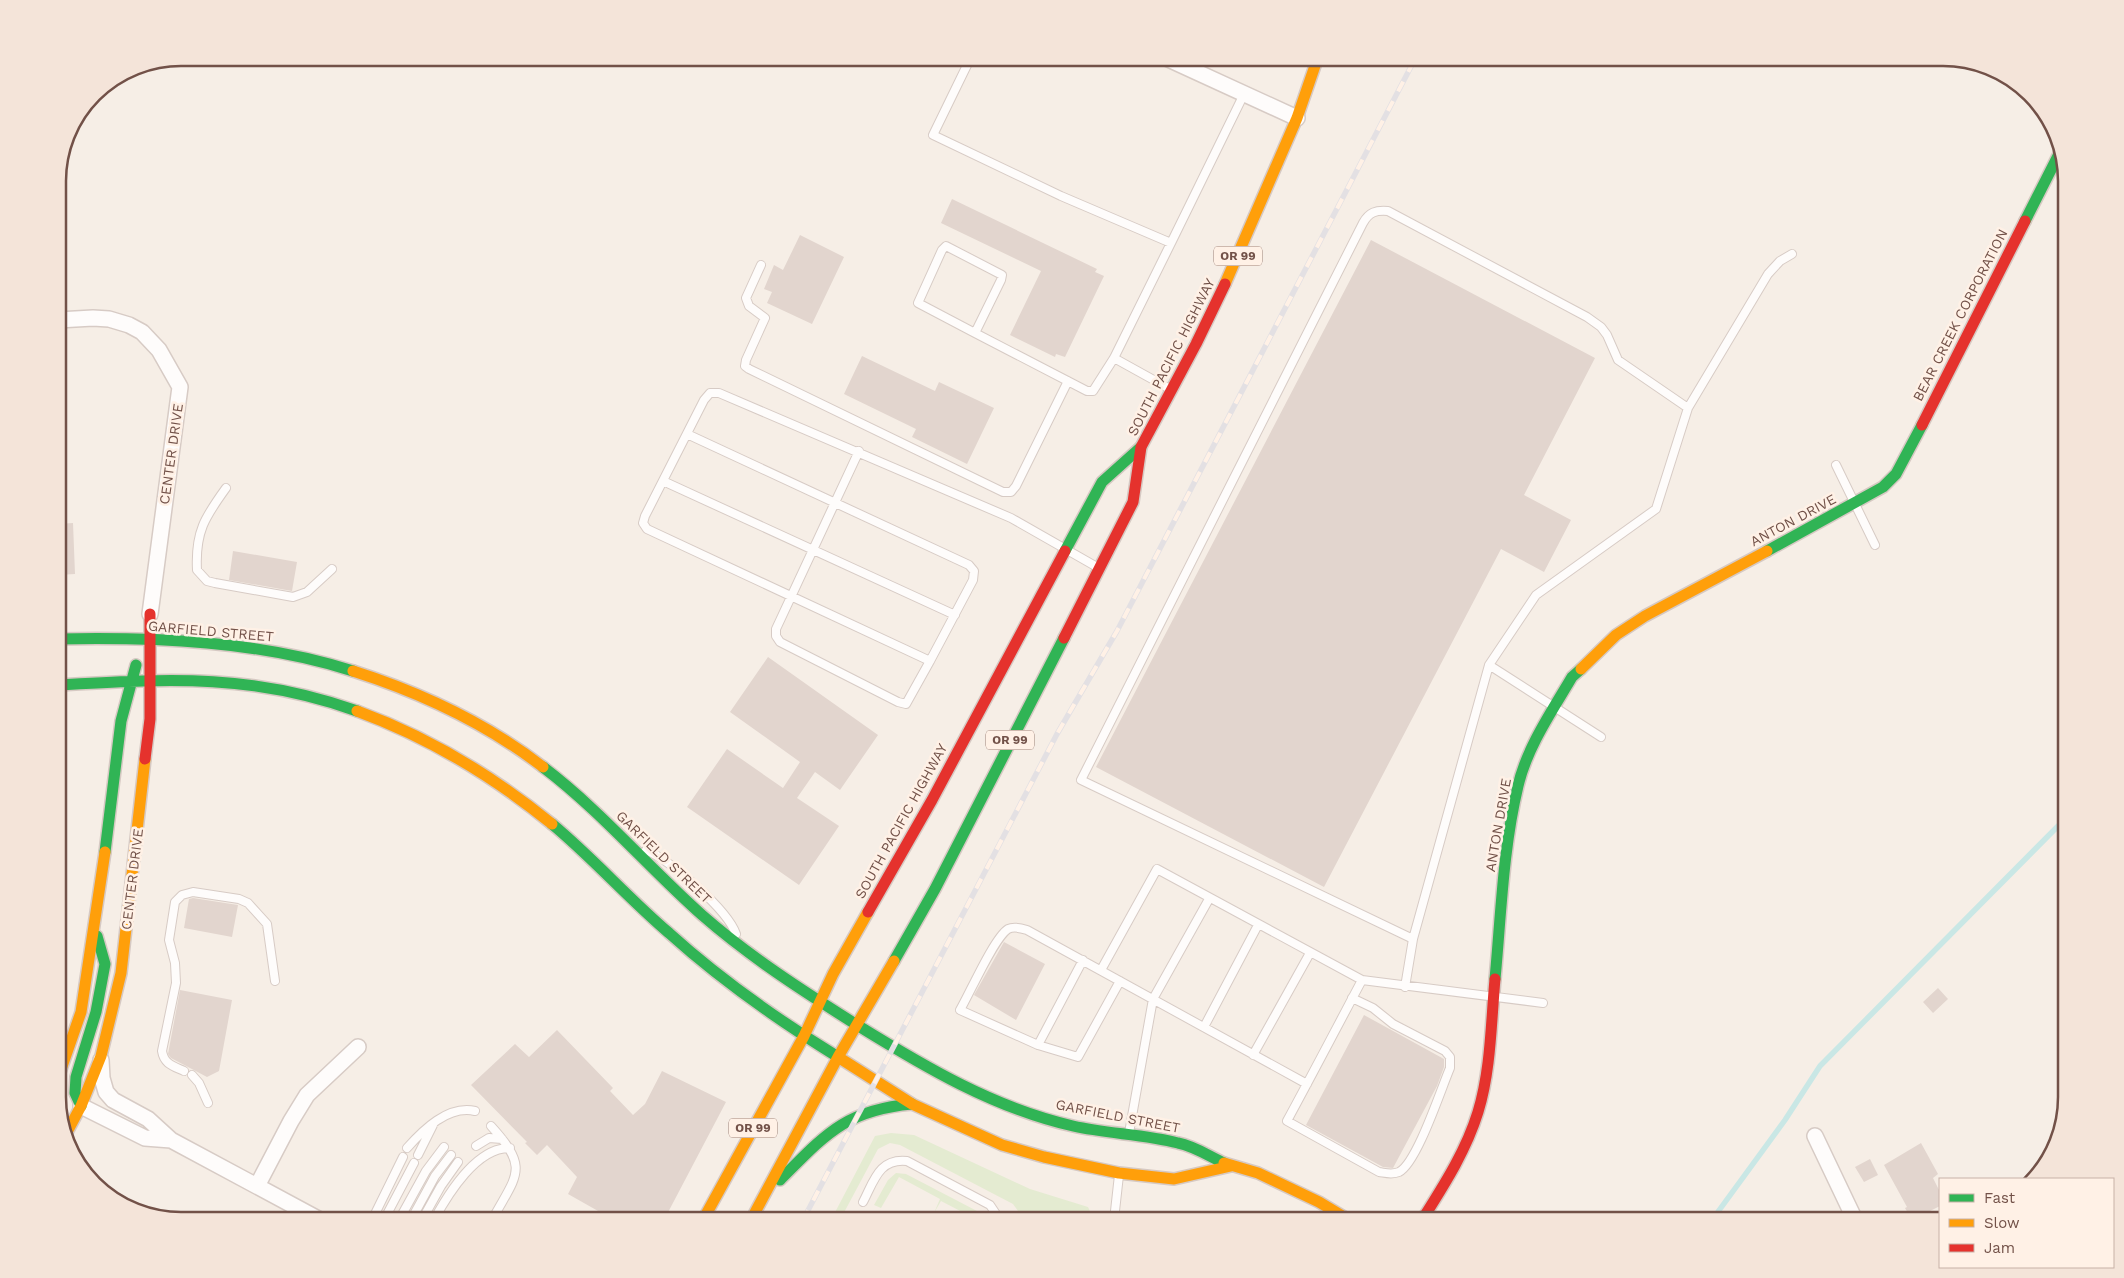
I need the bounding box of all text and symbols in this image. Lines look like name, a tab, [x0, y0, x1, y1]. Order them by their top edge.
street label: BEAR CREEK CORPORATION	[1910, 226, 2010, 404]
road number: OR 99	[1214, 247, 1262, 266]
street label: SOUTH PACIFIC HIGHWAY	[1124, 276, 1218, 438]
street label: CENTER DRIVE	[156, 402, 186, 506]
street label: ANTON DRIVE	[1747, 491, 1839, 549]
street label: GARFIELD STREET	[147, 618, 275, 645]
road number: OR 99	[986, 730, 1034, 750]
street label: SOUTH PACIFIC HIGHWAY	[852, 741, 950, 901]
street label: ANTON DRIVE	[1482, 777, 1514, 873]
street label: GARFIELD STREET	[613, 807, 715, 907]
street label: CENTER DRIVE	[118, 827, 146, 931]
street label: GARFIELD STREET	[1055, 1096, 1182, 1136]
road number: OR 99	[729, 1118, 777, 1138]
legend	[1939, 1178, 2114, 1268]
text: Fast	[1984, 1189, 2016, 1207]
text: Slow	[1984, 1214, 2020, 1232]
text: Jam	[1984, 1239, 2015, 1257]

